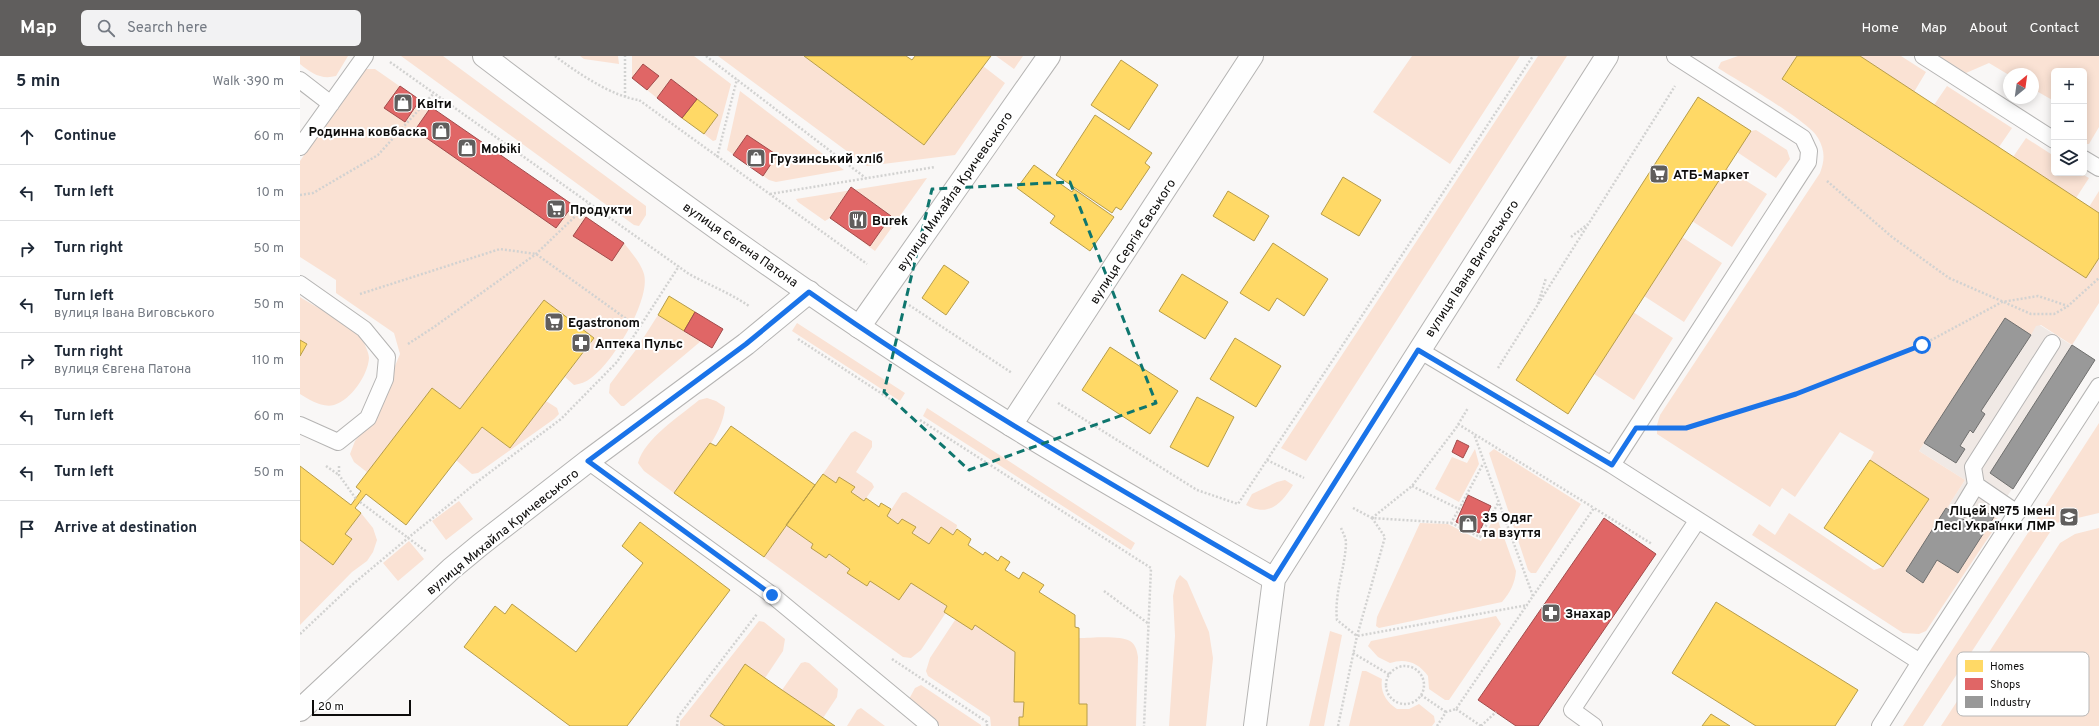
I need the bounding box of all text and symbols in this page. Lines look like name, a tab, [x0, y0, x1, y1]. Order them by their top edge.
search box	[81, 10, 361, 46]
text: Map	[20, 16, 57, 40]
icon: search	[95, 17, 117, 39]
text: Search here	[127, 19, 207, 38]
text: Home	[1862, 20, 1899, 37]
text: Map	[1921, 20, 1947, 37]
text: About	[1969, 20, 2008, 37]
text: Contact	[2030, 20, 2079, 37]
north arrow	[2003, 68, 2039, 104]
map controls	[2051, 68, 2087, 176]
button: +	[2051, 68, 2087, 104]
text: 5 min	[16, 71, 60, 93]
text: Walk · 390 m	[213, 74, 284, 90]
shop icon: Квіти	[392, 92, 414, 114]
place label: Квіти	[417, 97, 452, 113]
button: −	[2051, 104, 2087, 140]
street label: вулиця Михайла Кричевського	[894, 109, 1017, 275]
shop icon: Родинна ковбаска	[430, 120, 452, 142]
place label: Родинна ковбаска	[308, 125, 427, 141]
icon: ahead	[16, 126, 38, 148]
text: Continue	[54, 127, 116, 146]
text: 60 m	[254, 129, 284, 145]
shop icon: Mobiki	[456, 137, 478, 159]
button: layers	[2051, 140, 2087, 176]
place label: Mobiki	[481, 142, 521, 158]
shop icon: Грузинський хліб	[745, 147, 767, 169]
place label: Грузинський хліб	[770, 152, 883, 168]
supermarket icon: АТБ-Маркет	[1648, 163, 1670, 185]
place label: АТБ-Маркет	[1673, 168, 1749, 184]
street label: вулиця Сергія Євського	[1087, 176, 1180, 308]
icon: left	[16, 182, 38, 204]
text: Turn left	[54, 183, 114, 202]
text: 10 m	[257, 185, 284, 201]
street label: вулиця Івана Виговського	[1422, 197, 1523, 341]
supermarket icon: Продукти	[545, 198, 567, 220]
street label: вулиця Євгена Патона	[679, 200, 801, 292]
place label: Продукти	[570, 203, 632, 219]
restaurant icon: Burek	[847, 209, 869, 231]
place label: Burek	[872, 214, 908, 230]
icon: right	[16, 238, 38, 260]
text: Turn right	[54, 239, 123, 258]
text: 50 m	[254, 241, 284, 257]
text: Turn left	[54, 287, 114, 306]
icon: left	[16, 294, 38, 316]
text: 50 m	[254, 297, 284, 313]
text: вулиця Івана Виговського	[54, 306, 215, 322]
supermarket icon: Egastronom	[543, 311, 565, 333]
place label: Egastronom	[568, 316, 640, 332]
pharmacy icon: Аптека Пульс	[570, 332, 592, 354]
route start	[1913, 336, 1931, 354]
place label: Аптека Пульс	[595, 337, 683, 353]
text: Turn right	[54, 343, 123, 362]
icon: right	[16, 350, 38, 372]
text: 110 m	[252, 353, 284, 369]
text: вулиця Євгена Патона	[54, 362, 191, 378]
icon: left	[16, 406, 38, 428]
text: Turn left	[54, 407, 114, 426]
text: 60 m	[254, 409, 284, 425]
icon: left	[16, 462, 38, 484]
text: Turn left	[54, 463, 114, 482]
text: 50 m	[254, 465, 284, 481]
street label: вулиця Михайла Кричевського	[424, 466, 583, 599]
place label: Ліцей №75 імені Лесі Українки ЛМР	[1934, 504, 2056, 535]
school or university icon: Ліцей №75 імені Лесі Українки ЛМР	[2058, 506, 2080, 528]
place label: 35 Одяг та взуття	[1482, 511, 1541, 542]
shop icon: 35 Одяг та взуття	[1457, 513, 1479, 535]
icon: arrive	[16, 518, 38, 540]
text: Arrive at destination	[54, 519, 197, 538]
route end	[763, 586, 781, 604]
pharmacy icon: Знахар	[1540, 602, 1562, 624]
place label: Знахар	[1565, 607, 1611, 623]
legend	[1957, 652, 2089, 716]
text: Homes	[1990, 660, 2024, 674]
text: Shops	[1990, 678, 2020, 692]
text: Industry	[1990, 696, 2031, 710]
scale bar	[312, 698, 411, 717]
text: 20 m	[318, 700, 344, 714]

